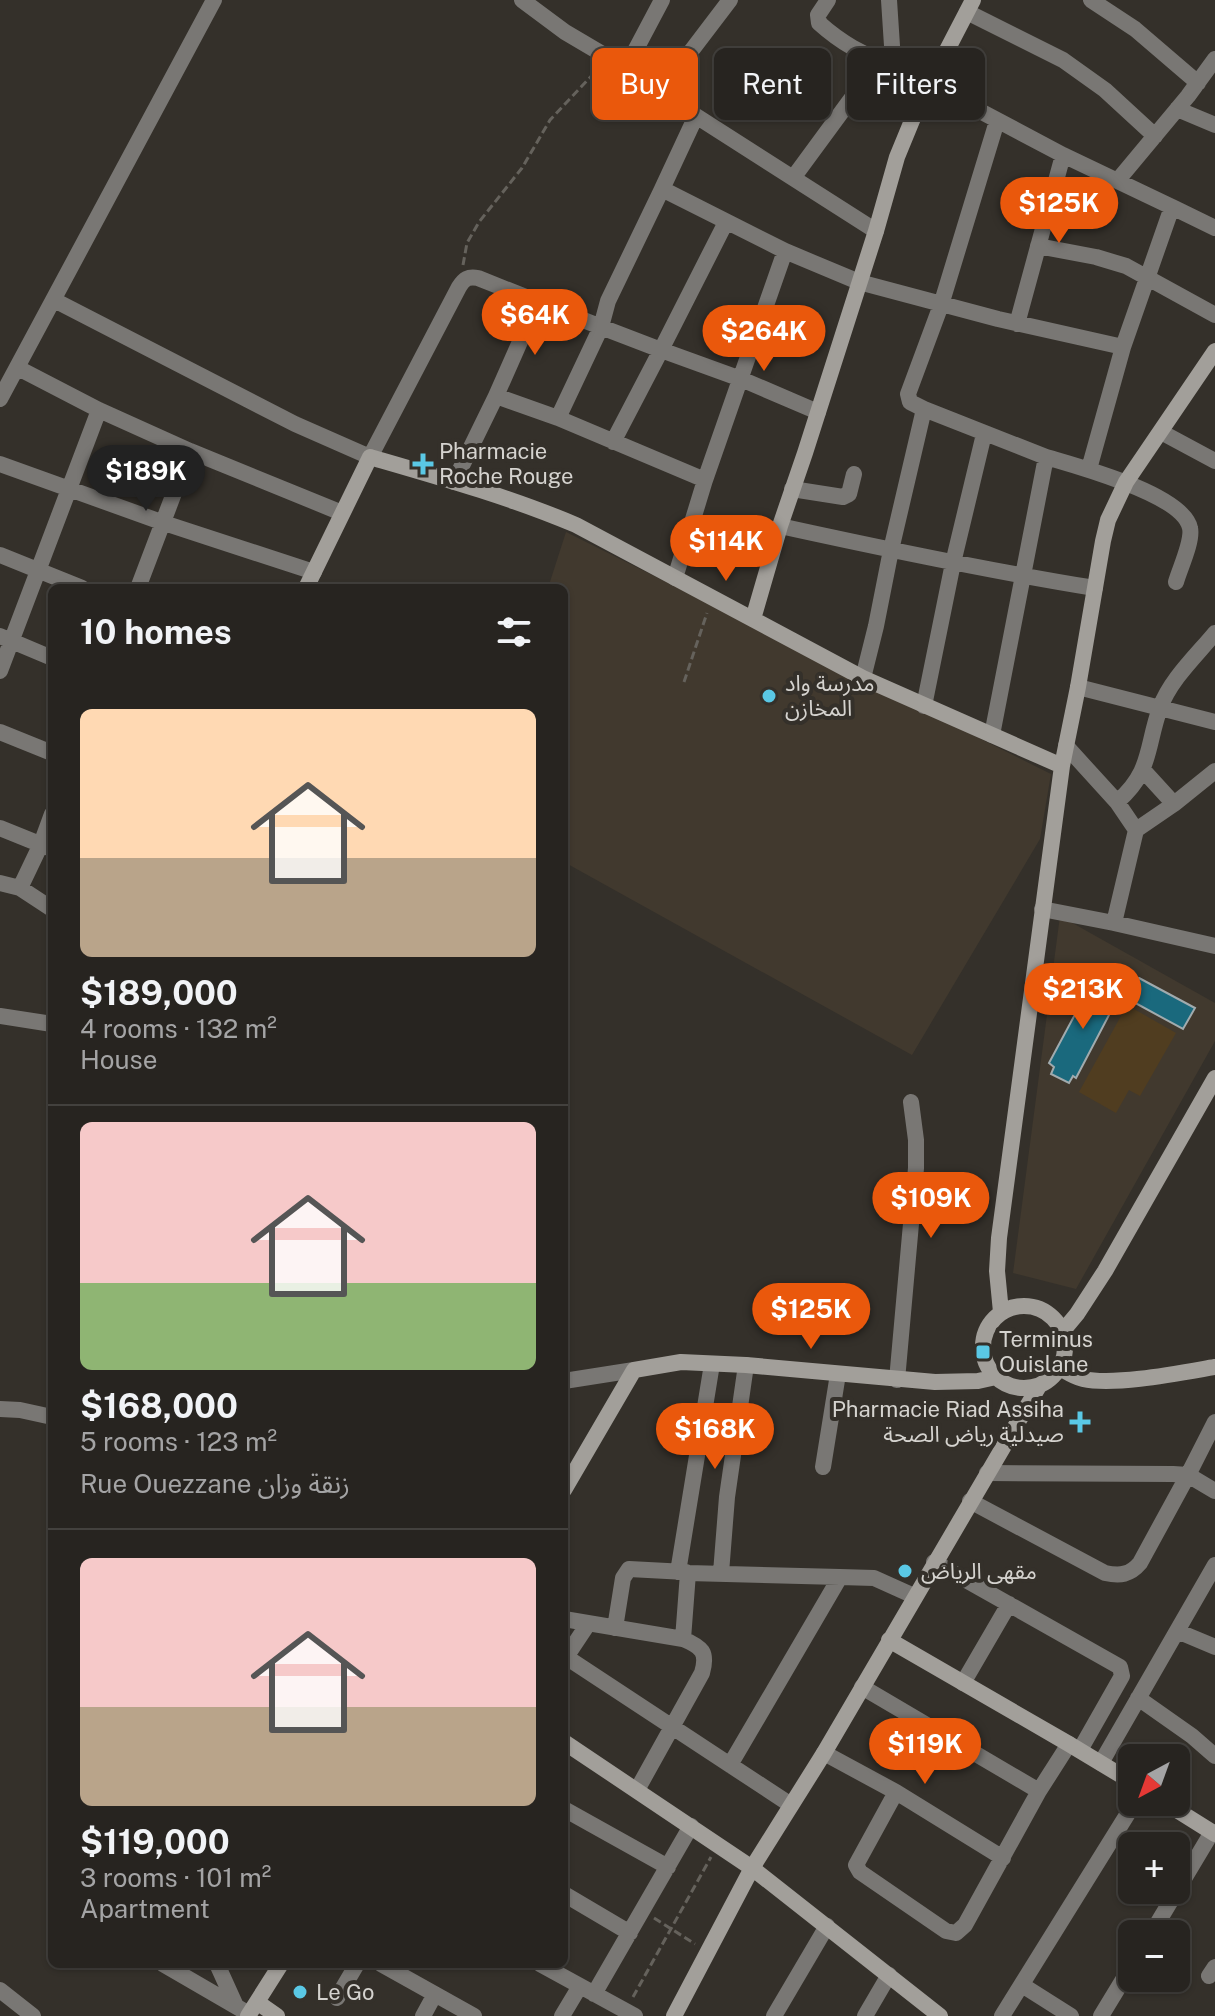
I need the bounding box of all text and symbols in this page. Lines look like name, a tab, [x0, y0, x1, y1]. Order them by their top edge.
chip: Buy	[592, 48, 698, 120]
chip: Rent	[714, 48, 831, 120]
chip: Filters	[847, 48, 985, 120]
pin: $125K	[1003, 177, 1115, 245]
text: $125K	[1018, 187, 1100, 218]
pin: $64K	[488, 289, 582, 357]
text: $64K	[500, 299, 570, 330]
pin: $264K	[708, 305, 820, 373]
text: $264K	[721, 315, 808, 346]
place label: Pharmacie Roche Rouge	[439, 438, 574, 489]
pin: $189K	[90, 445, 202, 513]
text: $189K	[105, 455, 187, 486]
marker: Pharmacie Roche Rouge	[414, 455, 432, 473]
pin: $114K	[670, 515, 782, 583]
text: $114K	[688, 525, 764, 556]
icon: filters	[492, 610, 536, 654]
text: 10 homes	[80, 612, 232, 652]
place label: مدرسة واد المخازن	[785, 670, 875, 722]
marker: مدرسة واد المخازن	[760, 687, 778, 705]
icon: home	[236, 761, 380, 905]
pin: $213K	[1027, 963, 1139, 1031]
text: $189,000	[80, 973, 238, 1013]
text: $213K	[1042, 973, 1124, 1004]
text: 4 rooms · 132 m²	[80, 1013, 277, 1044]
text: House	[80, 1044, 157, 1075]
pin: $109K	[875, 1172, 987, 1240]
icon: home	[236, 1174, 380, 1318]
text: $109K	[890, 1182, 972, 1213]
pin: $125K	[755, 1283, 867, 1351]
text: $125K	[770, 1293, 852, 1324]
place label: Terminus Ouislane	[999, 1326, 1093, 1377]
marker: Terminus Ouislane	[974, 1343, 992, 1361]
text: $168,000	[80, 1386, 238, 1426]
place label: Pharmacie Riad Assiha صيدلية رياض الصحة	[832, 1396, 1064, 1448]
pin: $168K	[659, 1403, 771, 1471]
text: $168K	[674, 1413, 756, 1444]
marker: Pharmacie Riad Assiha صيدلية رياض الصحة	[1071, 1413, 1089, 1431]
text: 5 rooms · 123 m²	[80, 1426, 277, 1457]
text: Rue Ouezzane زنقة وزان	[80, 1468, 350, 1499]
place label: مقهى الرياض	[921, 1558, 1037, 1584]
marker: مقهى الرياض	[896, 1562, 914, 1580]
icon: home	[236, 1610, 380, 1754]
pin: $119K	[869, 1718, 981, 1786]
text: $119K	[887, 1728, 963, 1759]
north arrow	[1118, 1744, 1190, 1816]
map controls	[1118, 1744, 1190, 1992]
text: $119,000	[80, 1822, 230, 1862]
button: +	[1118, 1832, 1190, 1904]
text: 3 rooms · 101 m²	[80, 1862, 271, 1893]
text: Apartment	[80, 1893, 210, 1924]
button: −	[1118, 1920, 1190, 1992]
place label: Le Go	[316, 1979, 375, 2005]
marker: Le Go	[291, 1983, 309, 2001]

